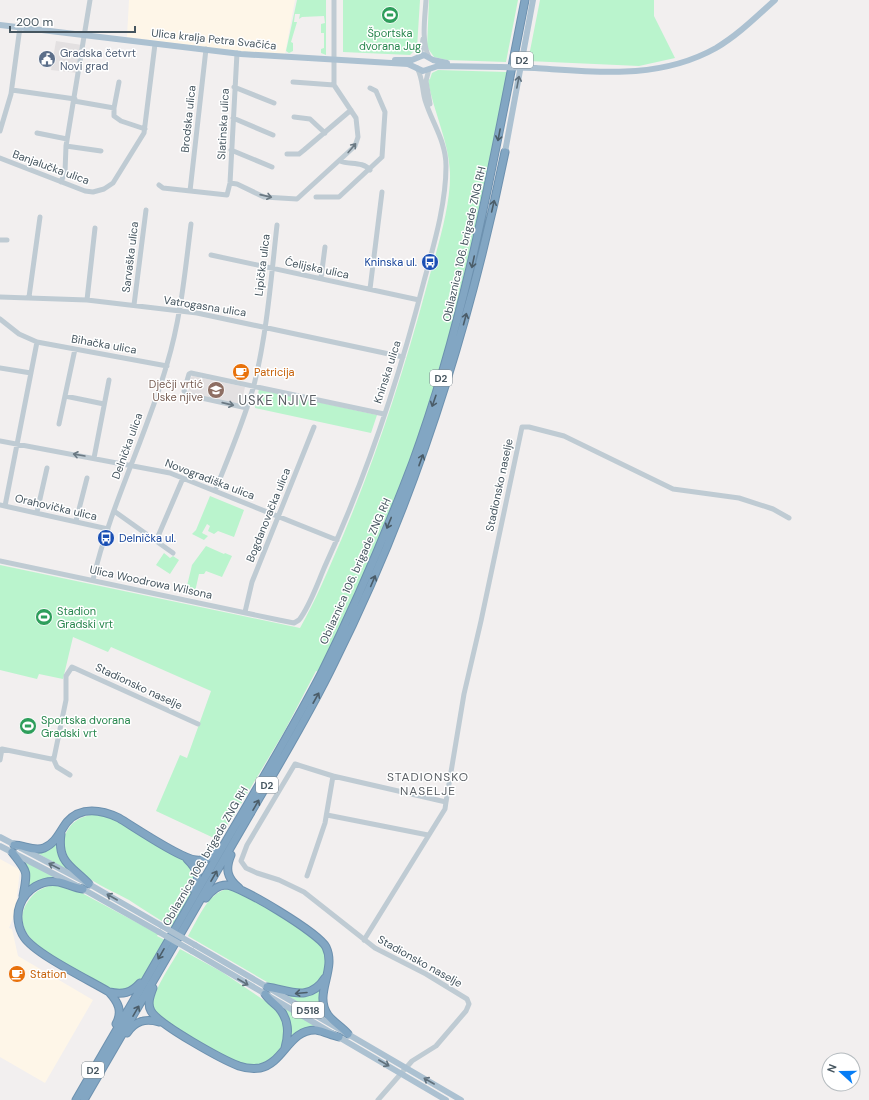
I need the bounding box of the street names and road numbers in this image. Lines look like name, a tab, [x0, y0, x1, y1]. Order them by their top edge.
street label: Ulica kralja Petra Svačića	[151, 25, 277, 53]
road number: D2	[511, 52, 533, 68]
street label: Brodska ulica	[178, 85, 198, 153]
street label: Slatinska ulica	[214, 88, 232, 160]
street label: Banjalučka ulica	[11, 147, 91, 187]
street label: Obilaznica 106. brigade ZNG RH	[439, 165, 489, 323]
street label: Sarvaška ulica	[119, 221, 141, 293]
street label: Lipička ulica	[251, 233, 273, 297]
street label: Ćelijska ulica	[284, 254, 351, 282]
street label: Vatrogasna ulica	[163, 293, 247, 319]
street label: Bihačka ulica	[70, 331, 138, 357]
street label: Kninska ulica	[370, 339, 404, 405]
road number: D2	[430, 370, 452, 386]
street label: Delnička ulica	[109, 411, 145, 481]
street label: Stadionsko naselje	[482, 437, 516, 533]
street label: Novogradiška ulica	[163, 455, 257, 503]
street label: Bogdanovačka ulica	[243, 466, 293, 564]
street label: Orahovička ulica	[14, 491, 98, 523]
street label: Obilaznica 106. brigade ZNG RH	[316, 496, 394, 646]
street label: Ulica Woodrowa Wilsona	[88, 562, 214, 602]
street label: Stadionsko naselje	[93, 660, 185, 712]
road number: D2	[256, 777, 278, 793]
street label: Obilaznica 106. brigade ZNG RH	[159, 784, 251, 928]
street label: Stadionsko naselje	[375, 932, 465, 990]
road number: D518	[292, 1002, 324, 1018]
road number: D2	[82, 1062, 104, 1078]

